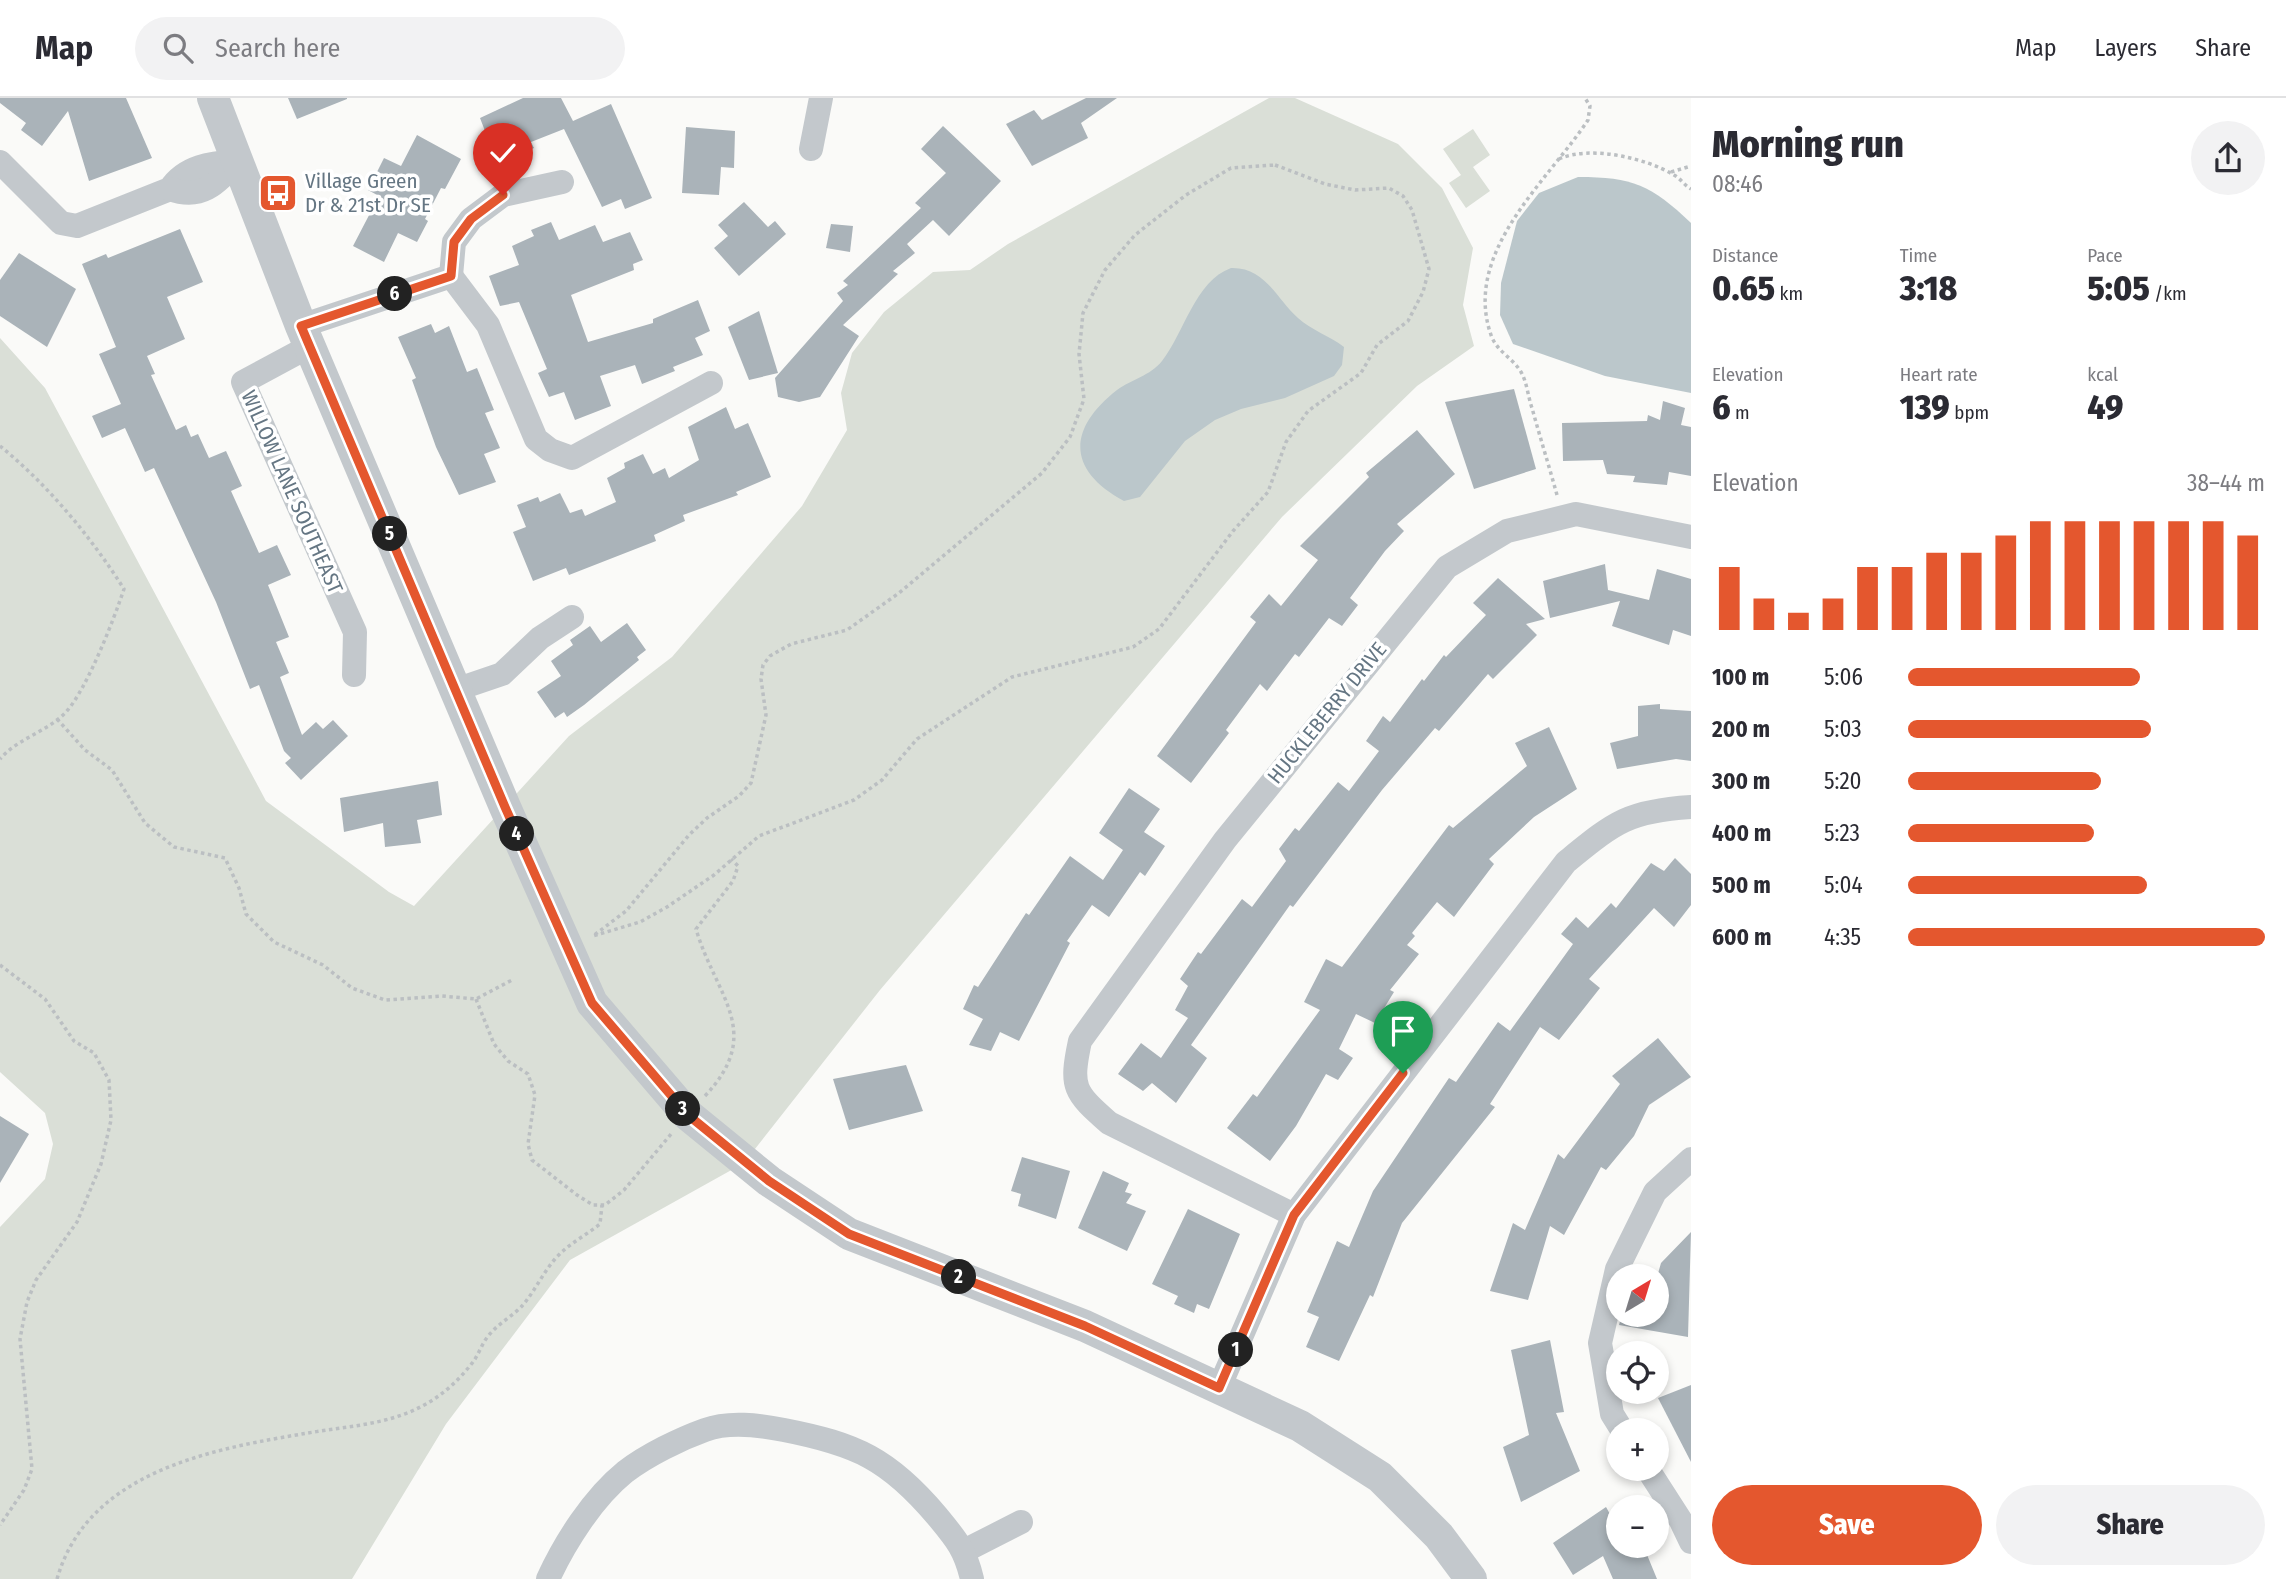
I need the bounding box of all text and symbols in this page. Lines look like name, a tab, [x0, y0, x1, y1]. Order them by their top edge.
search box	[135, 17, 625, 80]
text: Map	[35, 28, 93, 68]
icon: search	[159, 29, 197, 67]
text: Search here	[215, 33, 340, 64]
text: Map	[2015, 34, 2057, 62]
text: Layers	[2095, 34, 2157, 62]
text: Share	[2195, 34, 2251, 62]
text: Morning run	[1712, 121, 1904, 167]
button: share	[2191, 121, 2265, 195]
pin	[473, 123, 533, 195]
icon: check	[484, 134, 522, 172]
place label: Village Green Dr & 21st Dr SE	[305, 168, 431, 218]
text: 08:46	[1712, 170, 1763, 198]
bus stop icon: Village Green Dr & 21st Dr SE	[257, 172, 299, 214]
text: Distance	[1712, 244, 1779, 267]
text: Time	[1900, 244, 1937, 267]
text: Pace	[2087, 244, 2123, 267]
text: 0.65	[1712, 267, 1775, 309]
text: 3:18	[1900, 267, 1957, 309]
text: 5:05	[2087, 267, 2150, 309]
pin: 6	[378, 276, 412, 312]
text: 6	[390, 282, 399, 305]
text: km	[1775, 282, 1803, 305]
text: /km	[2150, 282, 2187, 305]
text: Elevation	[1712, 363, 1784, 386]
text: Heart rate	[1900, 363, 1978, 386]
text: kcal	[2087, 363, 2118, 386]
street label: WILLOW LANE SOUTHEAST	[235, 386, 349, 598]
text: 6	[1712, 386, 1731, 428]
text: 139	[1900, 386, 1950, 428]
text: 49	[2087, 386, 2124, 428]
text: m	[1731, 401, 1750, 424]
text: bpm	[1950, 401, 1989, 424]
text: Elevation	[1712, 469, 1799, 497]
text: 38–44 m	[2187, 469, 2265, 497]
pin: 5	[372, 516, 408, 551]
text: 5	[385, 522, 394, 545]
street label: HUCKLEBERRY DRIVE	[1262, 637, 1392, 789]
text: 100 m	[1712, 663, 1769, 691]
text: 5:06	[1824, 663, 1863, 691]
text: 200 m	[1712, 715, 1770, 743]
text: 5:03	[1824, 715, 1862, 743]
text: 300 m	[1712, 767, 1770, 795]
text: 5:20	[1824, 767, 1862, 795]
pin: 4	[500, 816, 534, 852]
text: 400 m	[1712, 819, 1771, 847]
text: 5:23	[1824, 819, 1860, 847]
text: 4	[512, 822, 521, 845]
text: 500 m	[1712, 871, 1771, 899]
text: 5:04	[1824, 871, 1863, 899]
text: 600 m	[1712, 923, 1771, 951]
text: 4:35	[1824, 923, 1861, 951]
pin	[1373, 1001, 1433, 1073]
icon: arrive	[1384, 1012, 1422, 1050]
pin: 3	[666, 1091, 700, 1126]
text: 3	[678, 1097, 687, 1120]
pin: 2	[942, 1260, 976, 1294]
north arrow	[1606, 1264, 1670, 1326]
map controls	[1606, 1264, 1669, 1558]
text: 2	[954, 1265, 963, 1288]
pin: 1	[1218, 1332, 1254, 1368]
text: 1	[1231, 1338, 1240, 1361]
button: locate	[1606, 1341, 1669, 1404]
button: +	[1606, 1418, 1669, 1481]
button: Save	[1712, 1485, 1982, 1565]
button: Share	[1996, 1485, 2265, 1565]
button: −	[1606, 1495, 1669, 1558]

